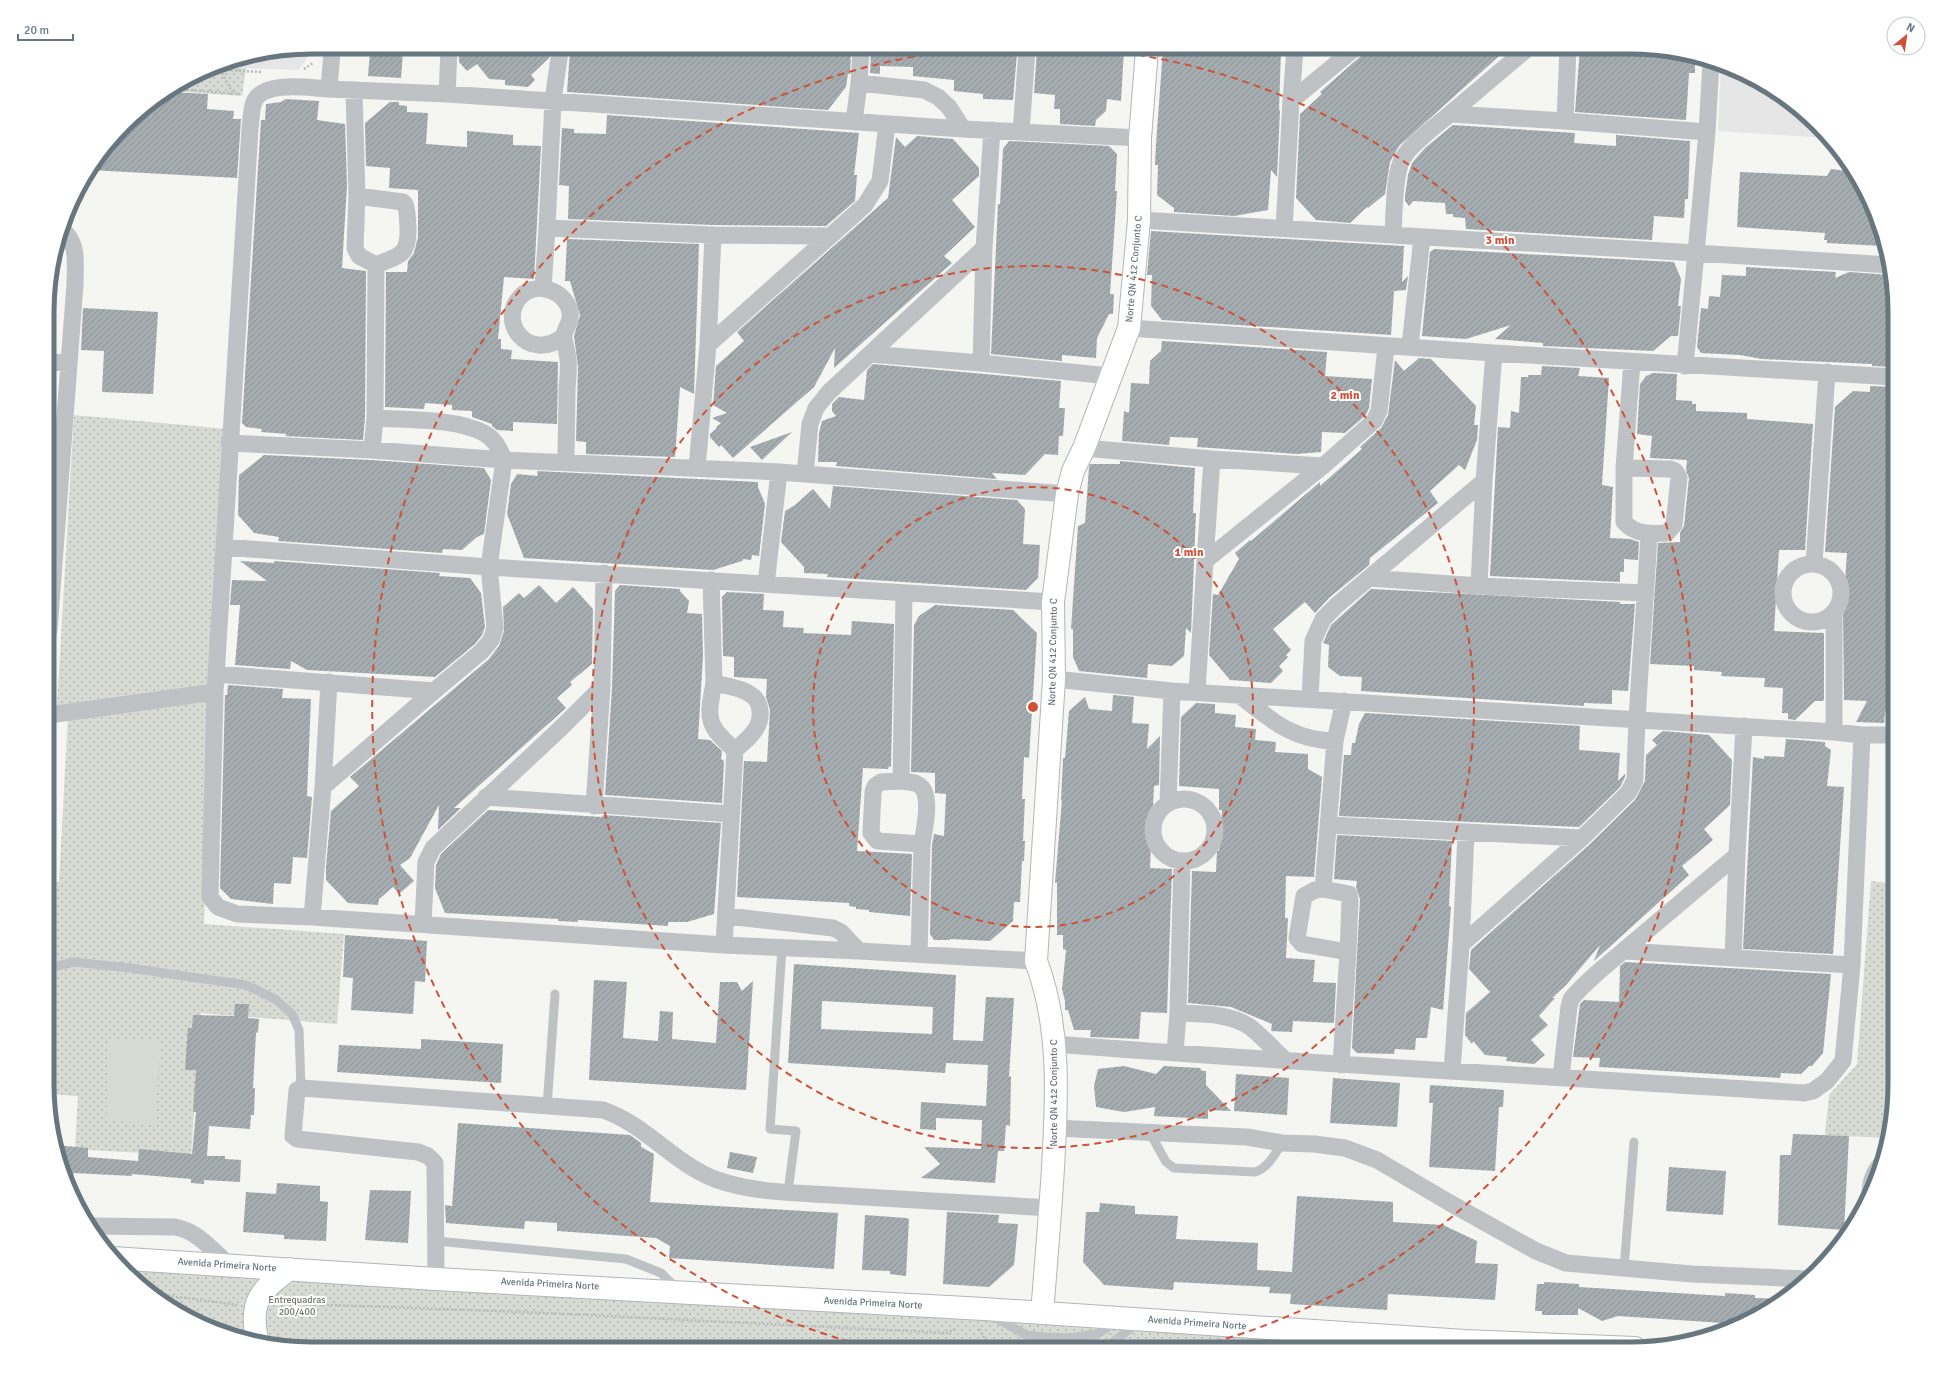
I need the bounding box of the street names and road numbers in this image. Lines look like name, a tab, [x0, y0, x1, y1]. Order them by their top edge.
street label: Norte QN 412 Conjunto C	[1123, 215, 1145, 323]
street label: Norte QN 412 Conjunto C	[1046, 598, 1060, 706]
street label: Norte QN 412 Conjunto C	[1048, 1039, 1060, 1147]
street label: Avenida Primeira Norte	[177, 1256, 277, 1274]
street label: Avenida Primeira Norte	[500, 1275, 600, 1293]
street label: Avenida Primeira Norte	[823, 1294, 923, 1312]
street label: Avenida Primeira Norte	[1147, 1314, 1247, 1332]

